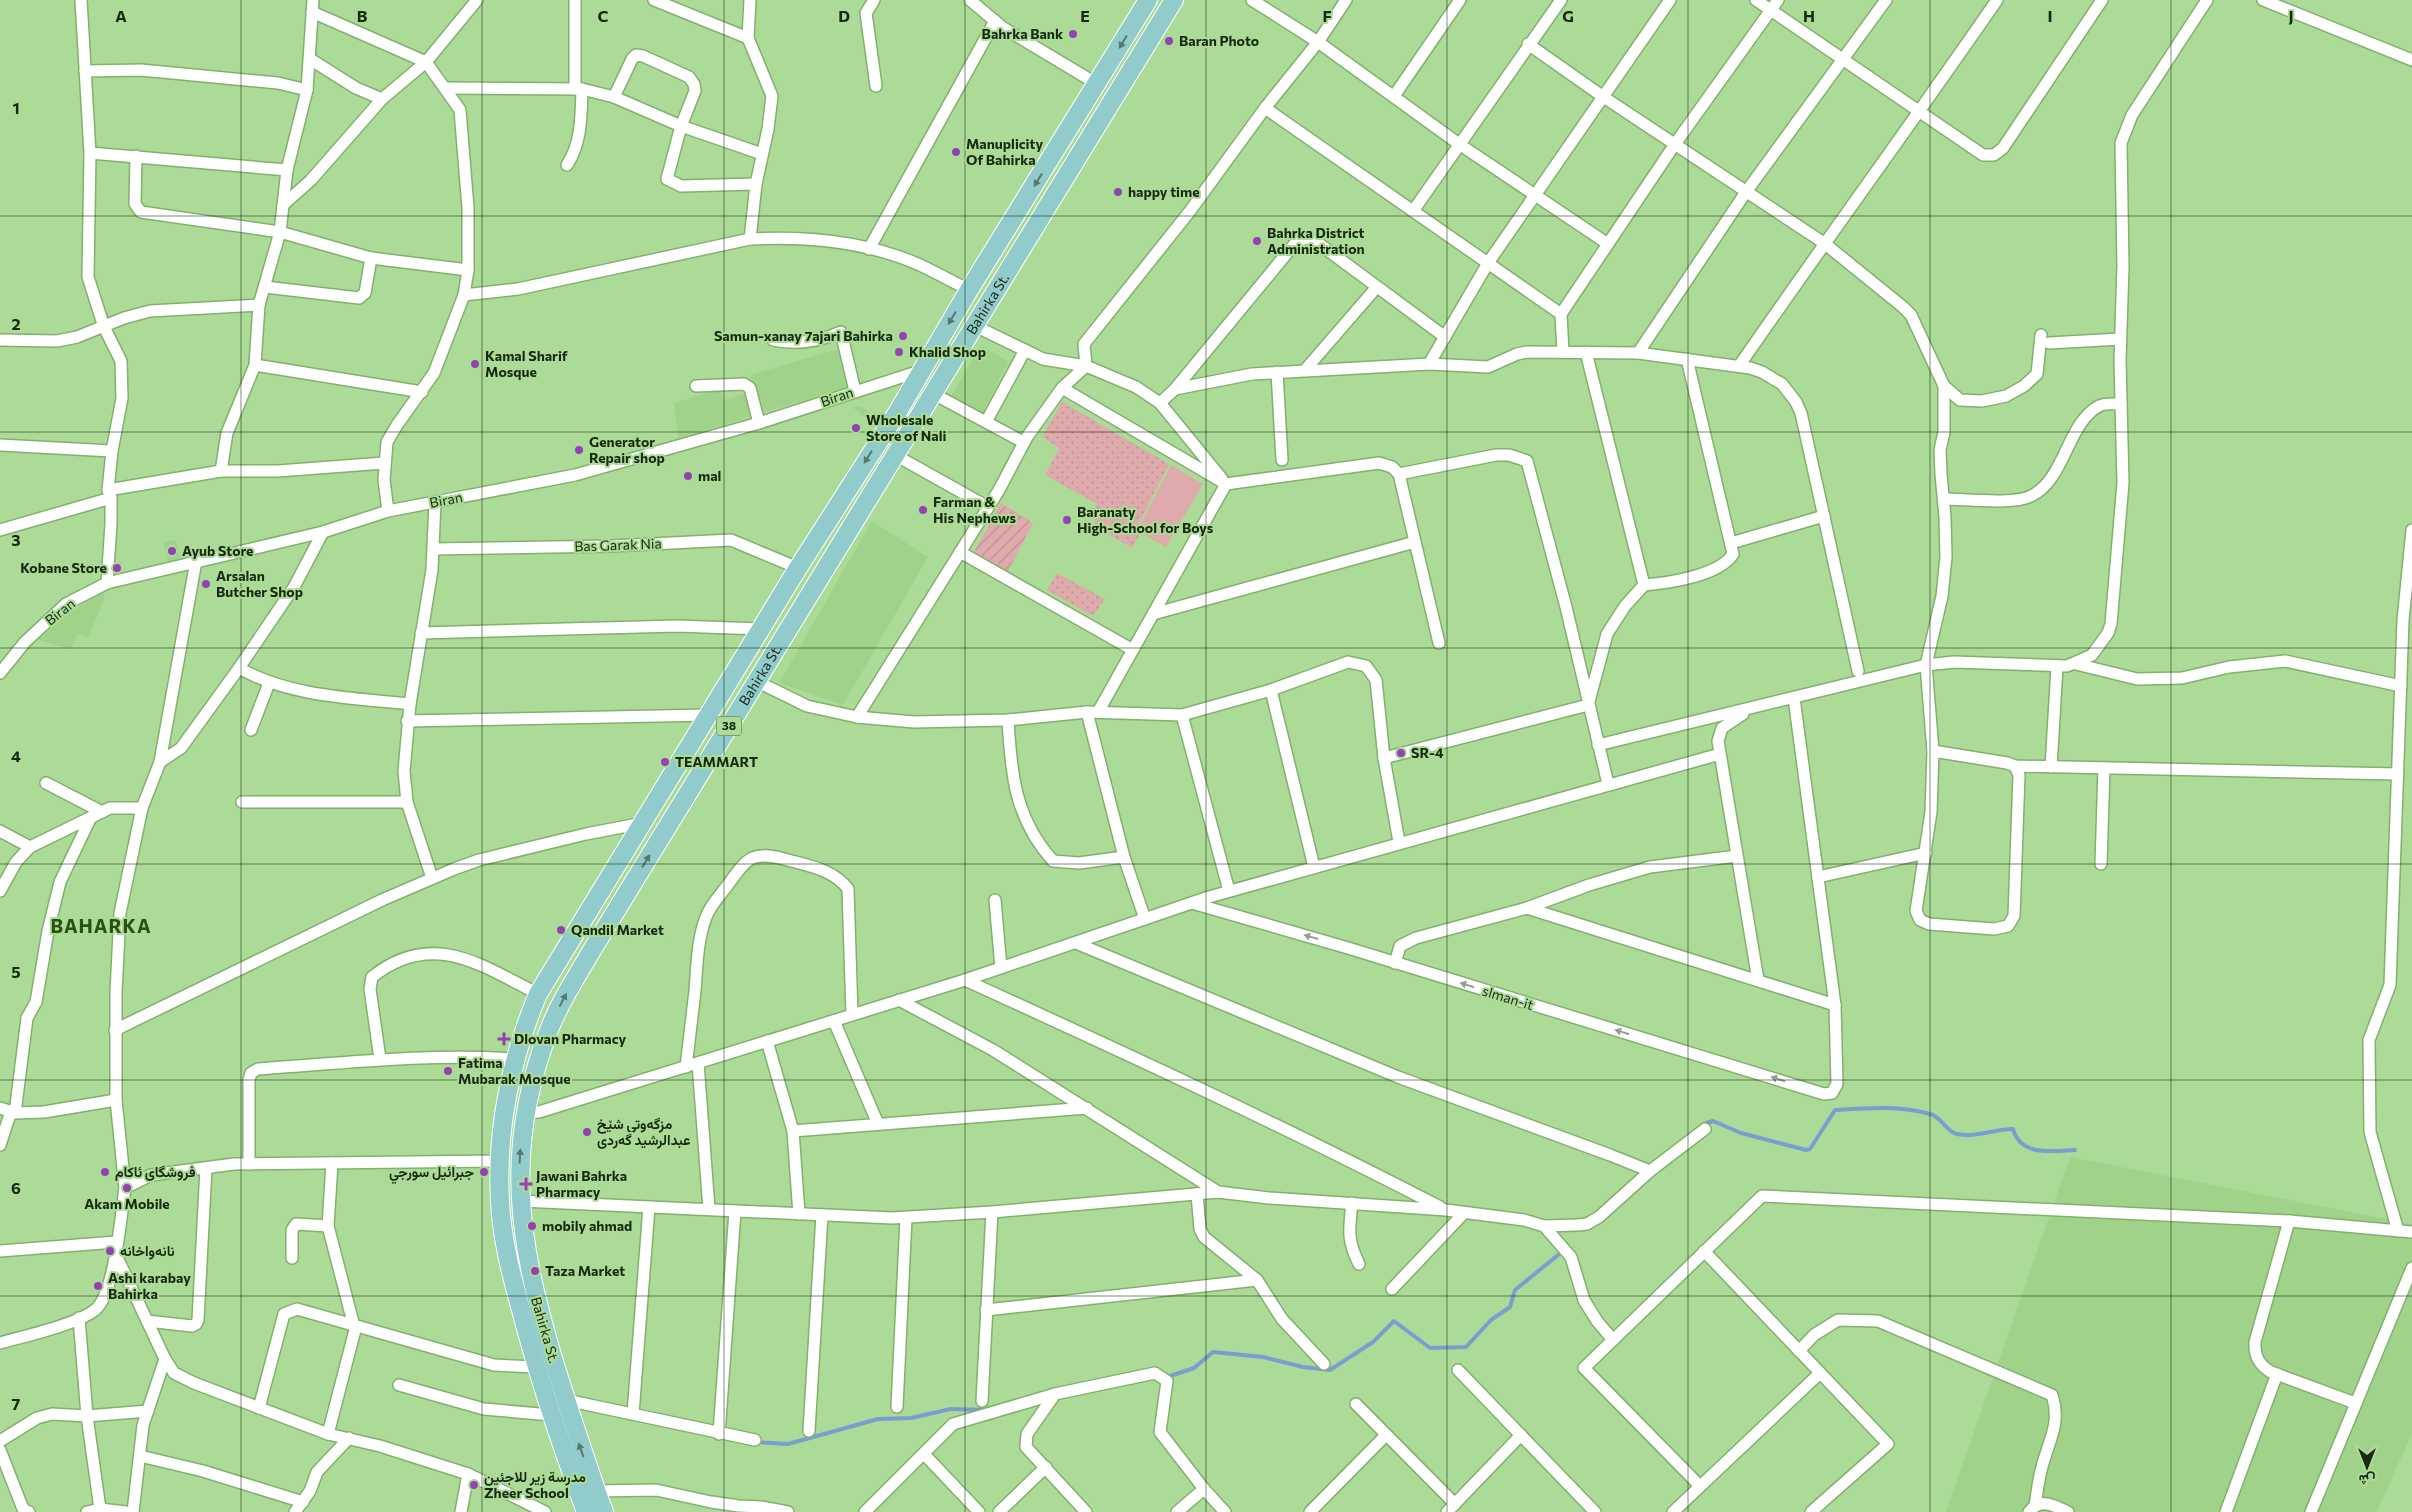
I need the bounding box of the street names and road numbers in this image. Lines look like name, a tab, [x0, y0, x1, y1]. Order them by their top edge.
street label: Bahirka St.	[962, 270, 1012, 337]
street label: Biran	[818, 383, 855, 410]
street label: Biran	[428, 488, 464, 511]
street label: Bas Garak Nia	[574, 534, 662, 555]
street label: Biran	[41, 595, 78, 629]
street label: Bahirka St.	[735, 641, 785, 708]
road number: 38	[716, 716, 742, 736]
street label: slman-it	[1480, 982, 1536, 1013]
street label: Bahirka St.	[528, 1295, 563, 1365]

